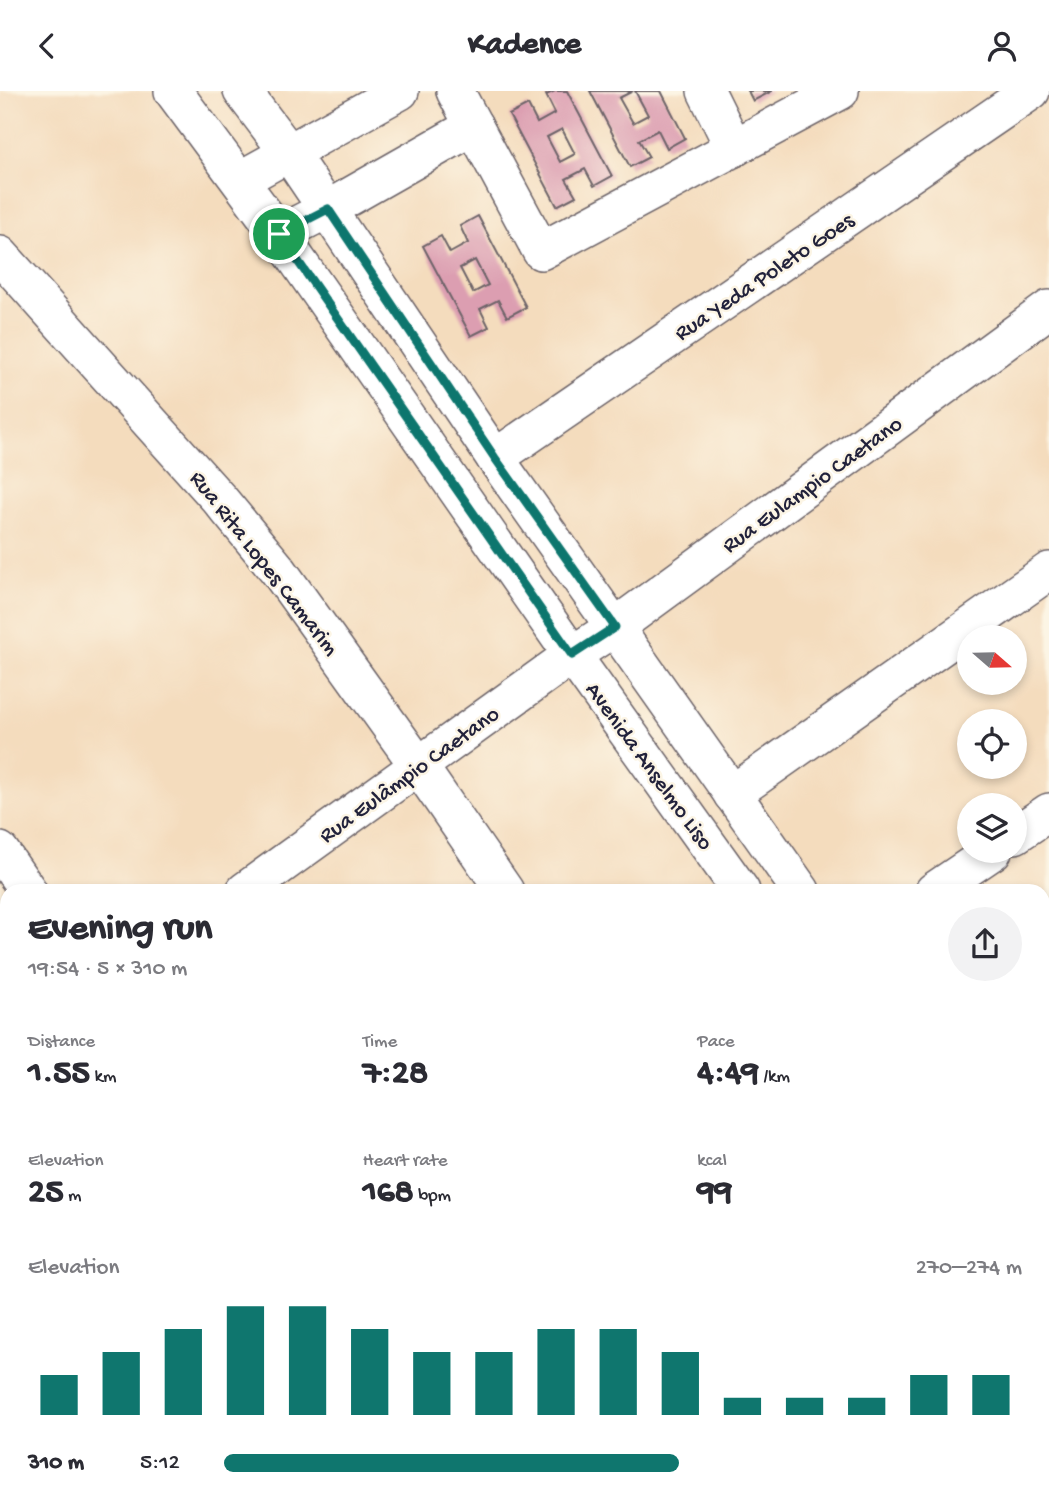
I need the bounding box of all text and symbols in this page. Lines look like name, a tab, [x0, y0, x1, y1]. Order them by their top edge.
icon: back	[28, 27, 66, 65]
text: Kadence	[468, 27, 581, 65]
icon: person	[983, 27, 1021, 65]
pin	[249, 204, 309, 264]
street label: Rua Yeda Poleto Goes	[670, 208, 860, 348]
icon: arrive	[260, 215, 298, 253]
street label: Rua Eulampio Caetano	[718, 411, 908, 560]
street label: Rua Rita Lopes Camarim	[183, 466, 344, 662]
north arrow	[957, 625, 1027, 695]
map controls	[957, 625, 1027, 863]
street label: Avenida Anselmo Liso	[578, 678, 718, 856]
street label: Rua Eulâmpio Caetano	[315, 701, 505, 850]
button: locate	[957, 709, 1027, 779]
button: layers	[957, 793, 1027, 863]
button: share	[948, 907, 1022, 981]
text: Evening run	[28, 908, 212, 952]
text: 19:54 · 5 × 310 m	[28, 956, 187, 983]
text: Distance	[28, 1031, 95, 1054]
text: Time	[363, 1031, 397, 1054]
text: Pace	[697, 1031, 735, 1054]
text: 1.55	[28, 1054, 90, 1095]
text: 7:28	[363, 1054, 428, 1095]
text: 4:49	[697, 1054, 759, 1095]
text: km	[90, 1066, 116, 1089]
text: /km	[759, 1066, 790, 1089]
text: Elevation	[28, 1150, 104, 1173]
text: Heart rate	[363, 1150, 448, 1173]
text: kcal	[697, 1150, 727, 1173]
text: 25	[28, 1173, 64, 1214]
text: 168	[363, 1173, 414, 1214]
text: 99	[697, 1173, 732, 1214]
text: m	[64, 1185, 82, 1208]
text: bpm	[414, 1185, 451, 1208]
text: Elevation	[28, 1255, 119, 1282]
text: 270–274 m	[916, 1255, 1022, 1282]
text: 310 m	[28, 1450, 84, 1477]
text: 5:12	[140, 1450, 180, 1477]

